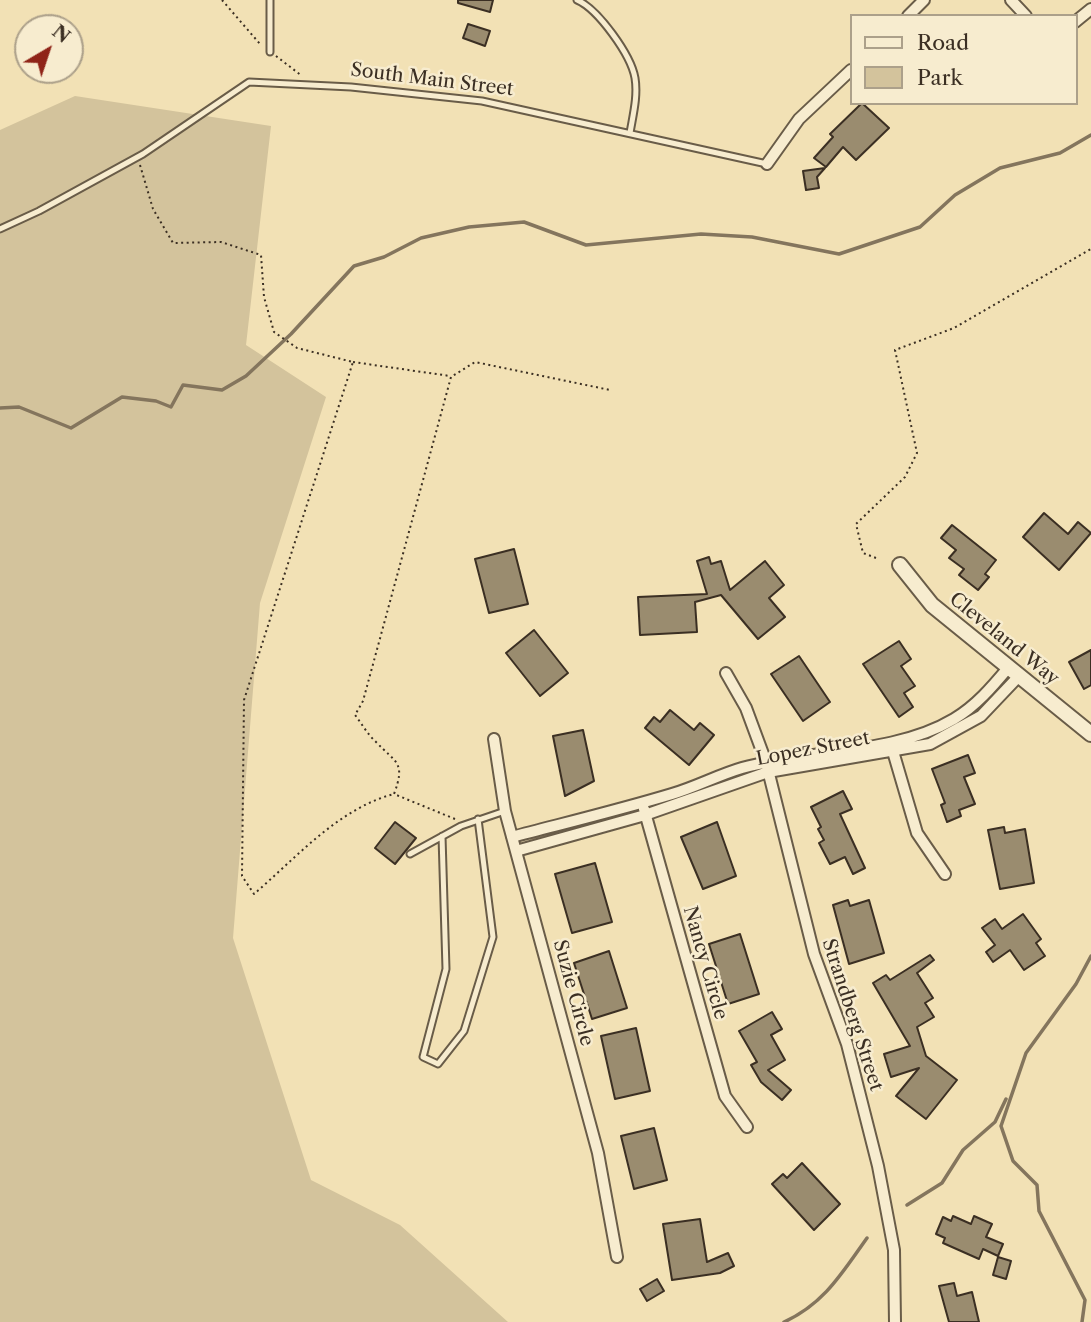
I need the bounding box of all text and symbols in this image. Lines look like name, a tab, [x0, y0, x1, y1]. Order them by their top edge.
north arrow	[14, 14, 84, 84]
legend	[850, 14, 1077, 105]
text: N	[48, 20, 75, 48]
text: Road	[917, 30, 969, 55]
street label: South Main Street	[349, 59, 515, 101]
text: Park	[917, 65, 963, 90]
street label: Cleveland Way	[945, 588, 1063, 690]
street label: Lopez Street	[754, 727, 872, 771]
street label: Nancy Circle	[678, 904, 732, 1022]
street label: Strandberg Street	[817, 936, 887, 1094]
street label: Suzie Circle	[548, 937, 598, 1049]

